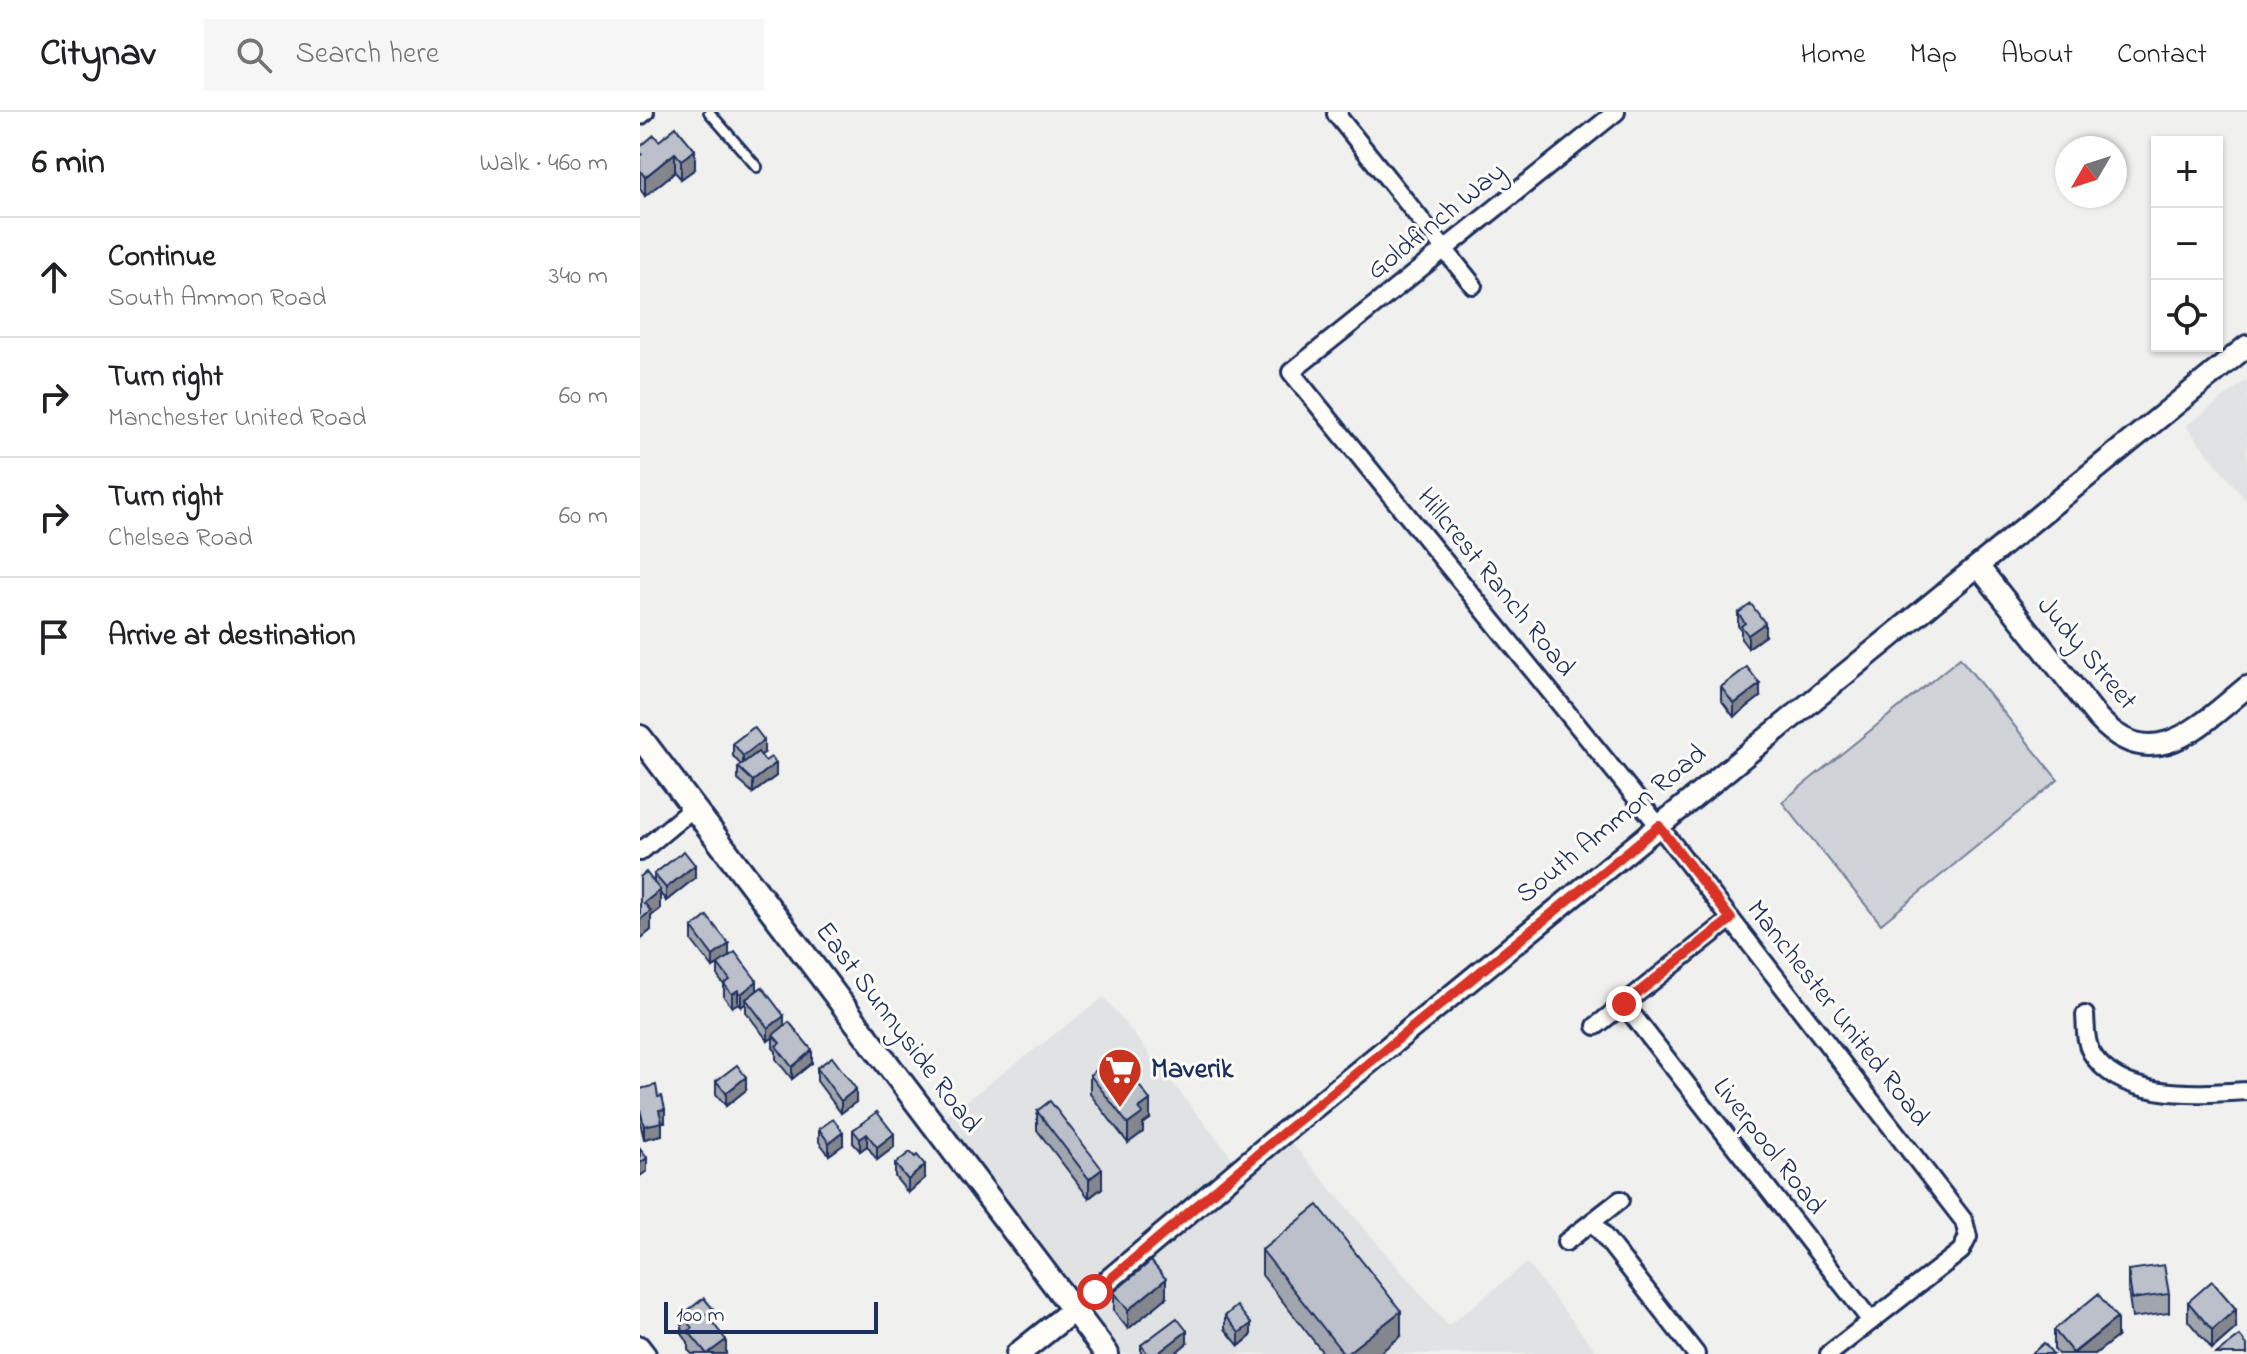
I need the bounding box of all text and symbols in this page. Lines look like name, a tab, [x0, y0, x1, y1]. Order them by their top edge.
search box	[204, 19, 764, 91]
text: Citynav	[40, 27, 156, 83]
icon: search	[232, 33, 276, 77]
text: Search here	[296, 33, 439, 77]
text: Home	[1800, 35, 1866, 76]
text: Map	[1910, 35, 1957, 76]
text: About	[2001, 35, 2073, 76]
text: Contact	[2117, 35, 2207, 76]
north arrow	[2055, 136, 2127, 208]
map controls	[2151, 136, 2223, 352]
button: +	[2151, 136, 2223, 208]
text: 6 min	[32, 139, 105, 189]
text: Walk · 460 m	[479, 145, 608, 183]
street label: Goldfinch Way	[1359, 153, 1515, 291]
button: −	[2151, 208, 2223, 280]
text: Continue	[108, 236, 216, 280]
icon: ahead	[32, 255, 76, 299]
text: 340 m	[549, 258, 608, 296]
text: South Ammon Road	[108, 280, 326, 318]
button: locate	[2151, 280, 2223, 352]
text: Turn right	[108, 356, 223, 400]
icon: right	[32, 375, 76, 419]
text: 60 m	[559, 378, 608, 416]
text: Manchester United Road	[108, 400, 366, 438]
text: Turn right	[108, 476, 223, 520]
street label: Hillcrest Ranch Road	[1406, 480, 1584, 687]
icon: right	[32, 495, 76, 539]
text: 60 m	[559, 498, 608, 536]
text: Chelsea Road	[108, 520, 253, 558]
street label: Judy Street	[2026, 588, 2146, 720]
icon: arrive	[32, 615, 76, 659]
text: Arrive at destination	[108, 615, 356, 659]
street label: South Ammon Road	[1508, 735, 1716, 915]
street label: Manchester United Road	[1735, 892, 1939, 1136]
street label: East Sunnyside Road	[804, 914, 990, 1142]
route end	[1606, 986, 1642, 1022]
supermarket icon: Maverik	[1096, 1046, 1144, 1109]
place label: Maverik	[1151, 1050, 1234, 1091]
street label: Liverpool Road	[1701, 1070, 1835, 1225]
route start	[1077, 1274, 1113, 1310]
scale bar	[664, 1298, 878, 1334]
text: 100 m	[676, 1300, 725, 1332]

